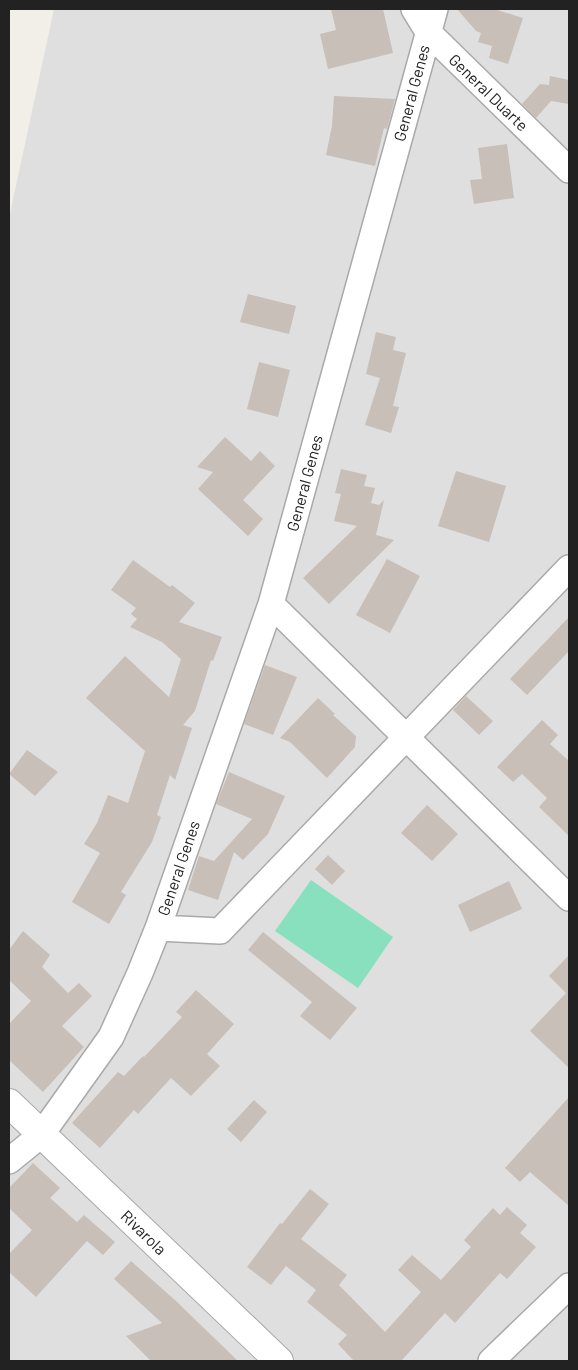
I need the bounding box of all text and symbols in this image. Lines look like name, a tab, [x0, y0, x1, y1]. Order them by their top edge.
street label: General Genes	[389, 43, 433, 143]
street label: General Duarte	[445, 49, 533, 135]
street label: General Genes	[282, 433, 326, 533]
street label: General Genes	[153, 818, 203, 918]
street label: Rivarola	[117, 1206, 171, 1258]

